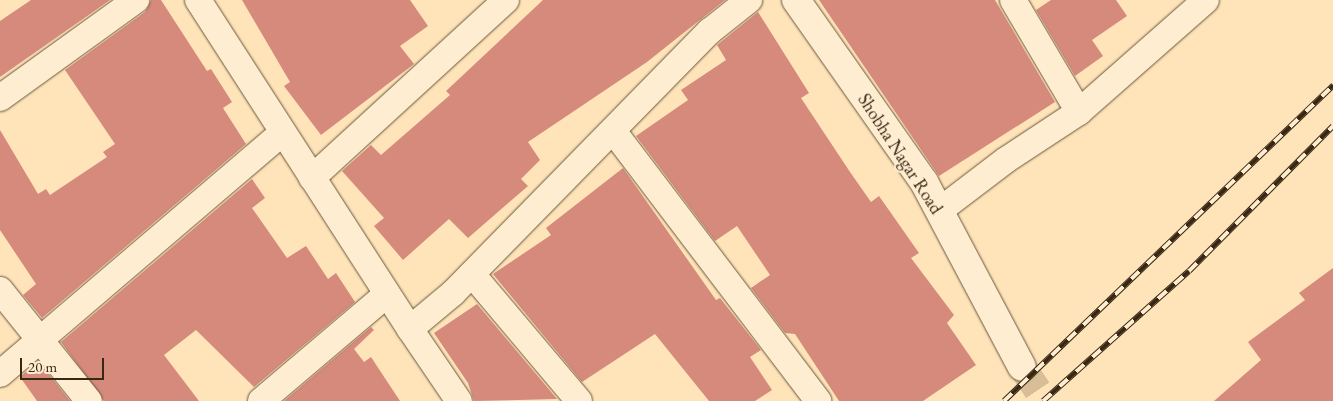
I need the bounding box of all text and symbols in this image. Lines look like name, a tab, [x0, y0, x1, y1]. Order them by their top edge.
street label: Shobha Nagar Road	[853, 90, 947, 218]
scale bar	[22, 348, 106, 380]
text: 20 m	[28, 357, 57, 376]

